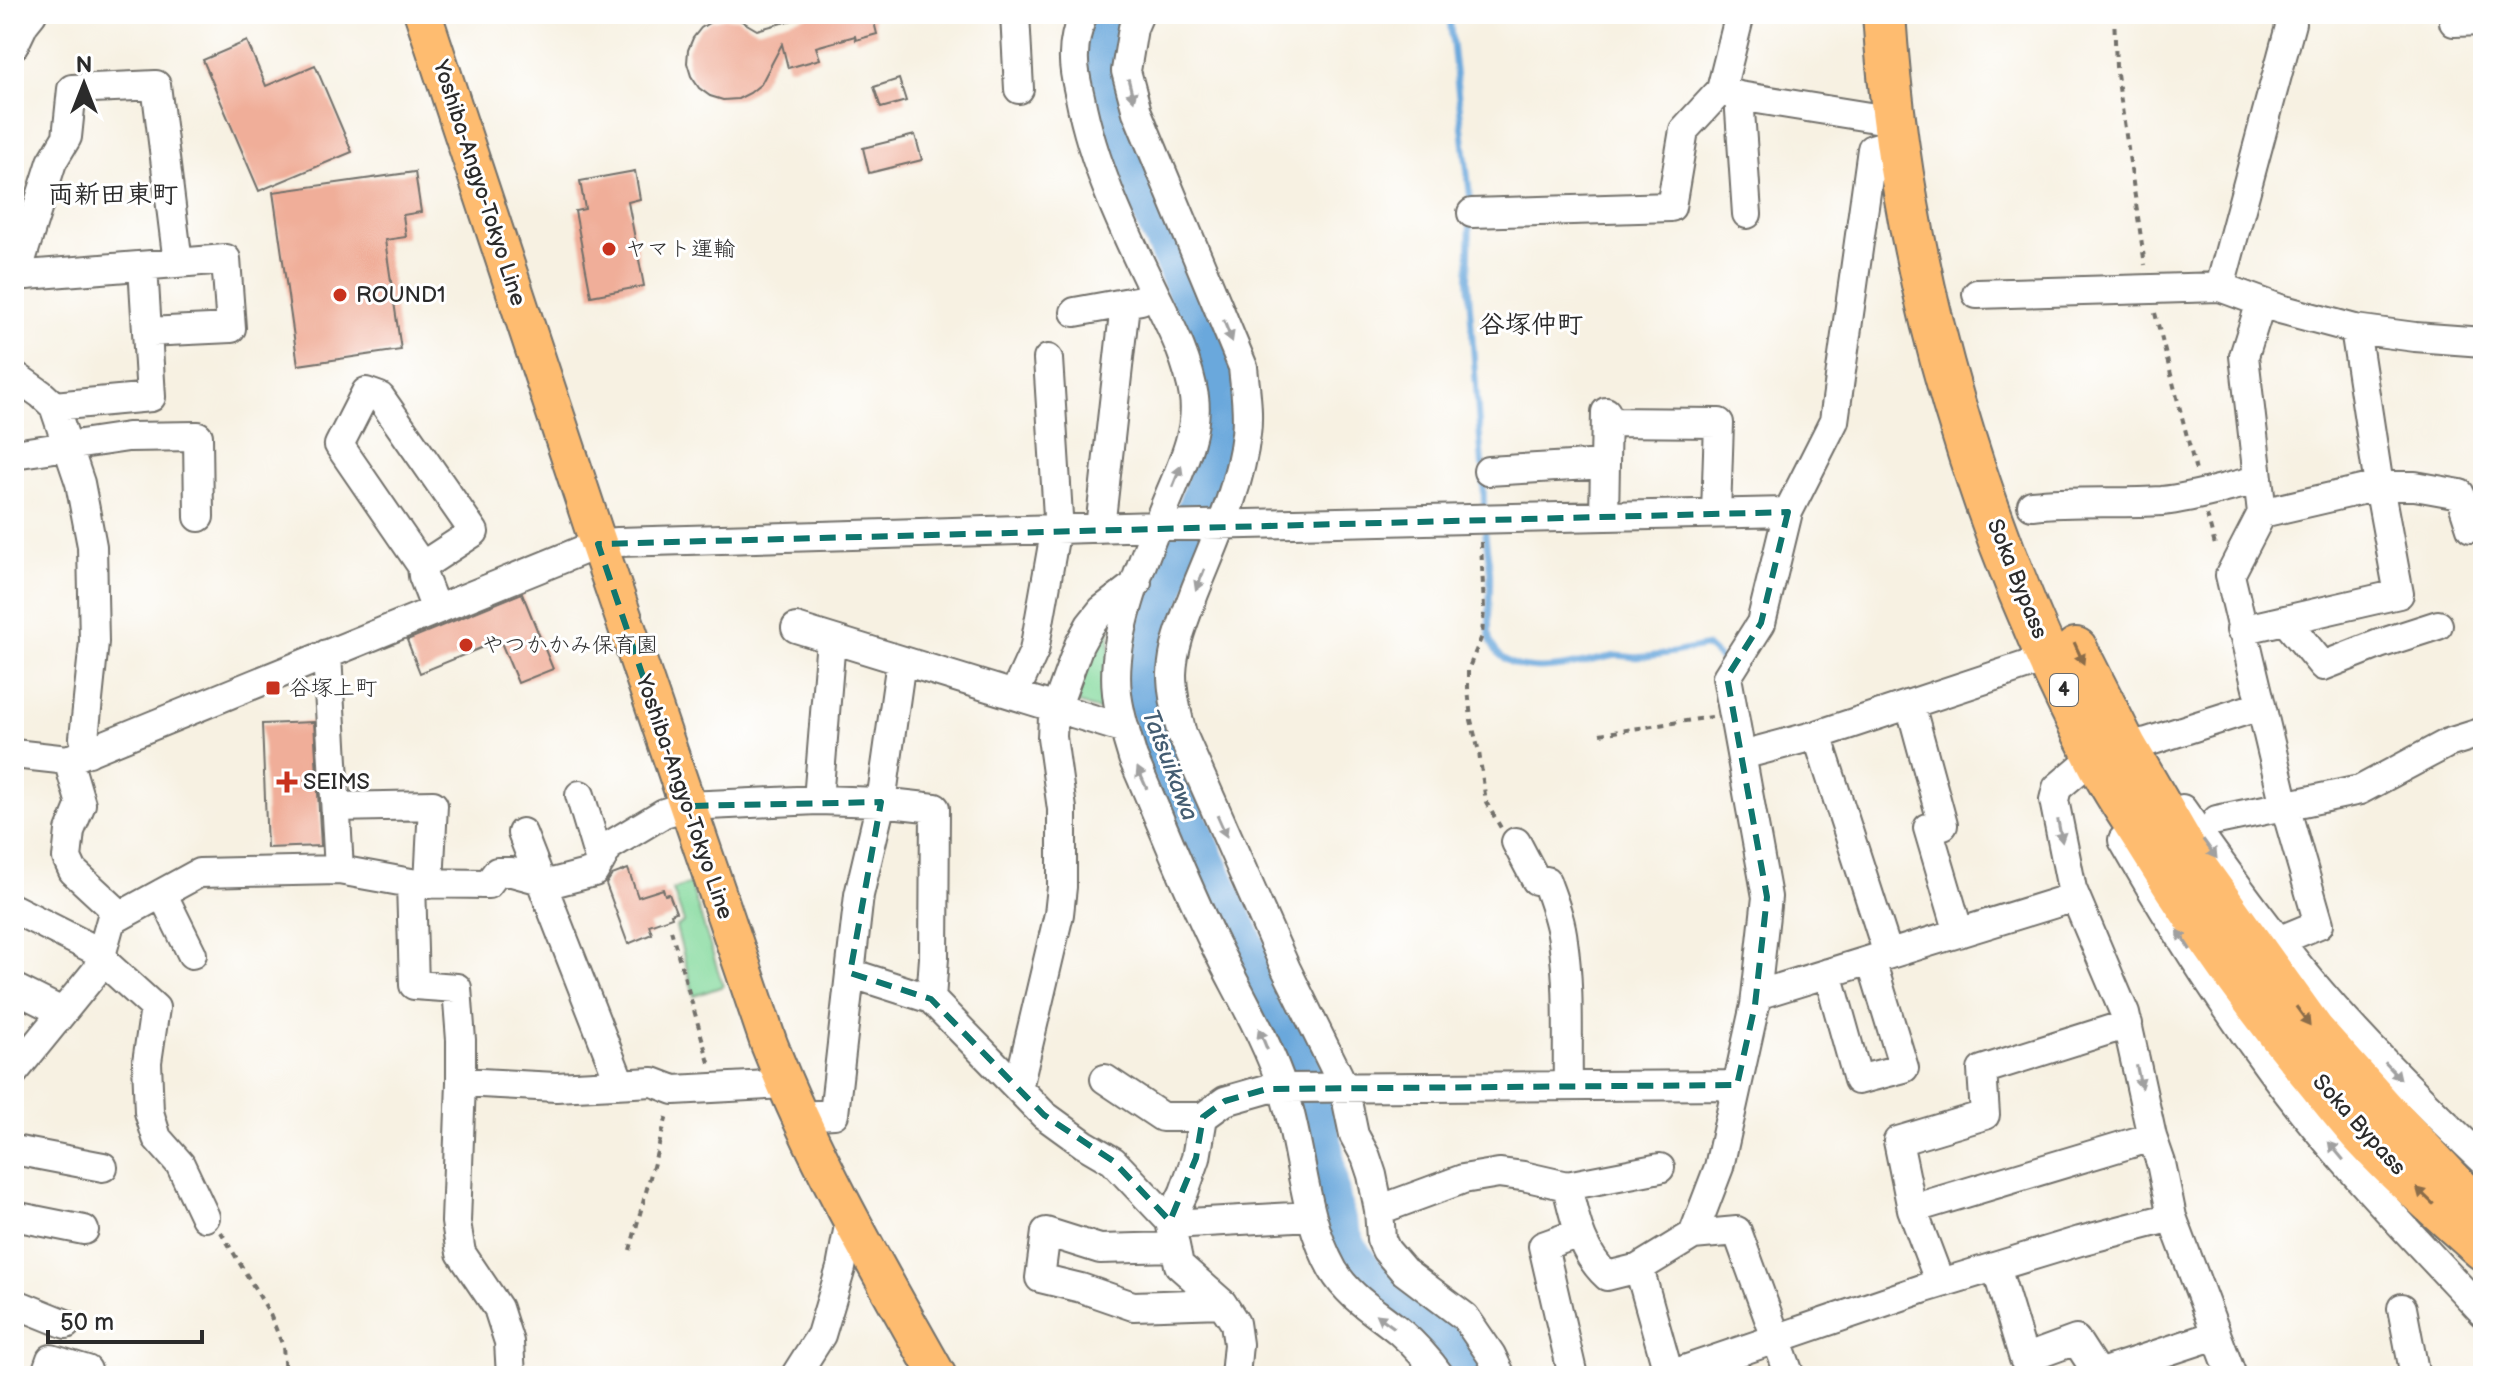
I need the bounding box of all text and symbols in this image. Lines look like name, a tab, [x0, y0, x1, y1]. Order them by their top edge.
north arrow	[44, 44, 124, 124]
text: N	[76, 52, 92, 79]
street label: Yoshiba-Angyo-Tokyo Line	[426, 56, 532, 309]
one-way arrow	[1125, 77, 1137, 102]
district label: 両新田東町	[48, 180, 178, 211]
place label: ヤマト運輸	[625, 236, 735, 263]
marker: ヤマト運輸	[600, 240, 618, 258]
place label: ROUND1	[356, 282, 446, 309]
marker: ROUND1	[331, 286, 349, 304]
district label: 谷塚仲町	[1479, 310, 1583, 341]
one-way arrow	[1222, 319, 1235, 343]
one-way arrow	[1171, 464, 1184, 488]
street label: Soka Bypass	[1981, 515, 2053, 643]
one-way arrow	[1193, 568, 1206, 592]
place label: やつかかみ保育園	[482, 632, 658, 659]
marker: やつかかみ保育園	[457, 636, 475, 654]
one-way arrow	[2072, 641, 2085, 665]
street label: Yoshiba-Angyo-Tokyo Line	[629, 670, 739, 923]
road number: 4	[2050, 674, 2078, 706]
place label: 谷塚上町	[289, 675, 377, 702]
marker: 谷塚上町	[264, 679, 282, 697]
water label: Tatsuikawa	[1136, 705, 1204, 825]
one-way arrow	[1135, 766, 1148, 790]
place label: SEIMS	[303, 769, 370, 796]
marker: SEIMS	[278, 773, 296, 791]
one-way arrow	[1216, 814, 1229, 838]
one-way arrow	[2055, 818, 2067, 843]
one-way arrow	[2202, 838, 2218, 860]
one-way arrow	[2177, 930, 2192, 951]
one-way arrow	[2295, 1006, 2310, 1027]
one-way arrow	[1256, 1027, 1269, 1051]
one-way arrow	[2383, 1061, 2401, 1080]
one-way arrow	[2133, 1065, 2146, 1090]
street label: Soka Bypass	[2307, 1069, 2411, 1181]
one-way arrow	[2328, 1141, 2345, 1161]
one-way arrow	[2416, 1187, 2435, 1206]
scale bar	[48, 1294, 202, 1344]
text: 50 m	[60, 1308, 114, 1337]
one-way arrow	[1374, 1313, 1396, 1329]

